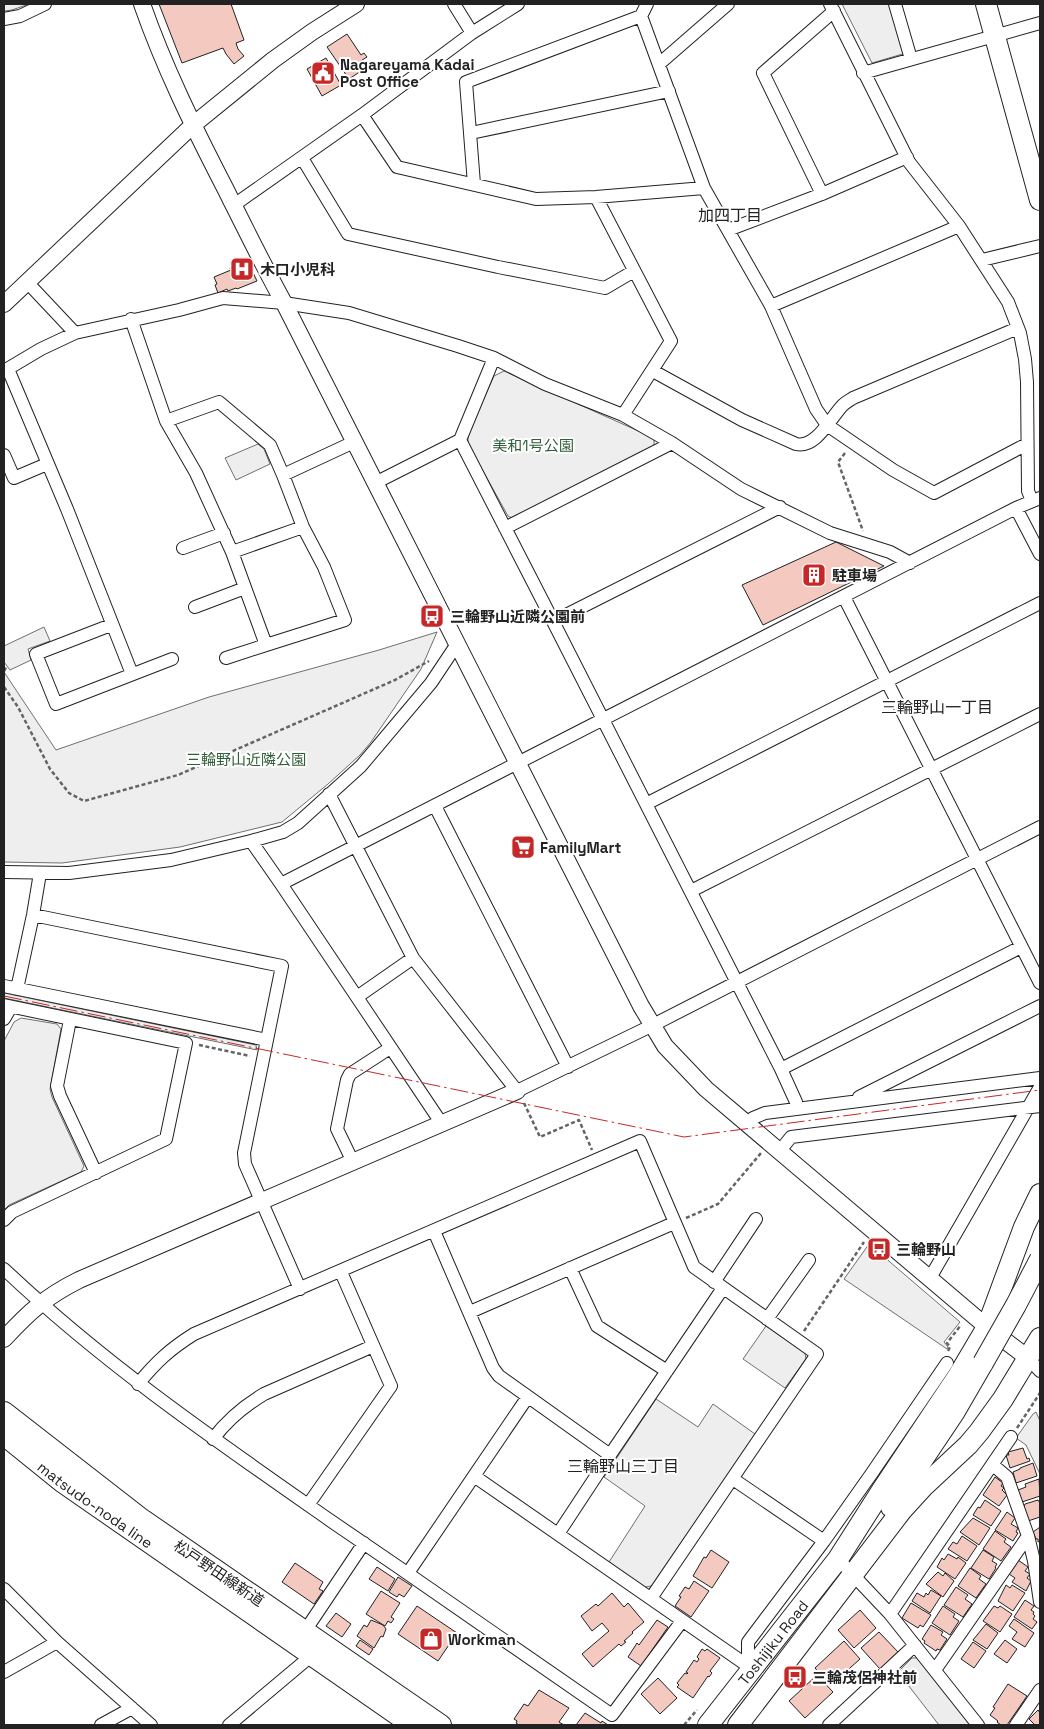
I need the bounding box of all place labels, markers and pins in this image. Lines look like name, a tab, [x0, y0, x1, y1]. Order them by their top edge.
place label: Nagareyama Kadai Post Office	[340, 55, 474, 91]
public building icon: Nagareyama Kadai Post Office	[310, 60, 336, 86]
hospital icon: 木口小児科	[229, 256, 255, 282]
place label: 木口小児科	[260, 260, 335, 279]
building icon: 駐車場	[801, 562, 827, 588]
place label: 駐車場	[832, 566, 877, 585]
bus stop icon: 三輪野山近隣公園前	[419, 603, 445, 629]
place label: 三輪野山近隣公園前	[450, 607, 585, 626]
supermarket icon: FamilyMart	[510, 834, 536, 860]
place label: FamilyMart	[540, 838, 621, 857]
bus stop icon: 三輪野山	[866, 1236, 892, 1262]
place label: 三輪野山	[896, 1240, 956, 1259]
shop icon: Workman	[418, 1626, 444, 1652]
place label: Workman	[448, 1630, 516, 1649]
bus stop icon: 三輪茂侶神社前	[782, 1664, 808, 1690]
place label: 三輪茂侶神社前	[812, 1668, 917, 1687]

